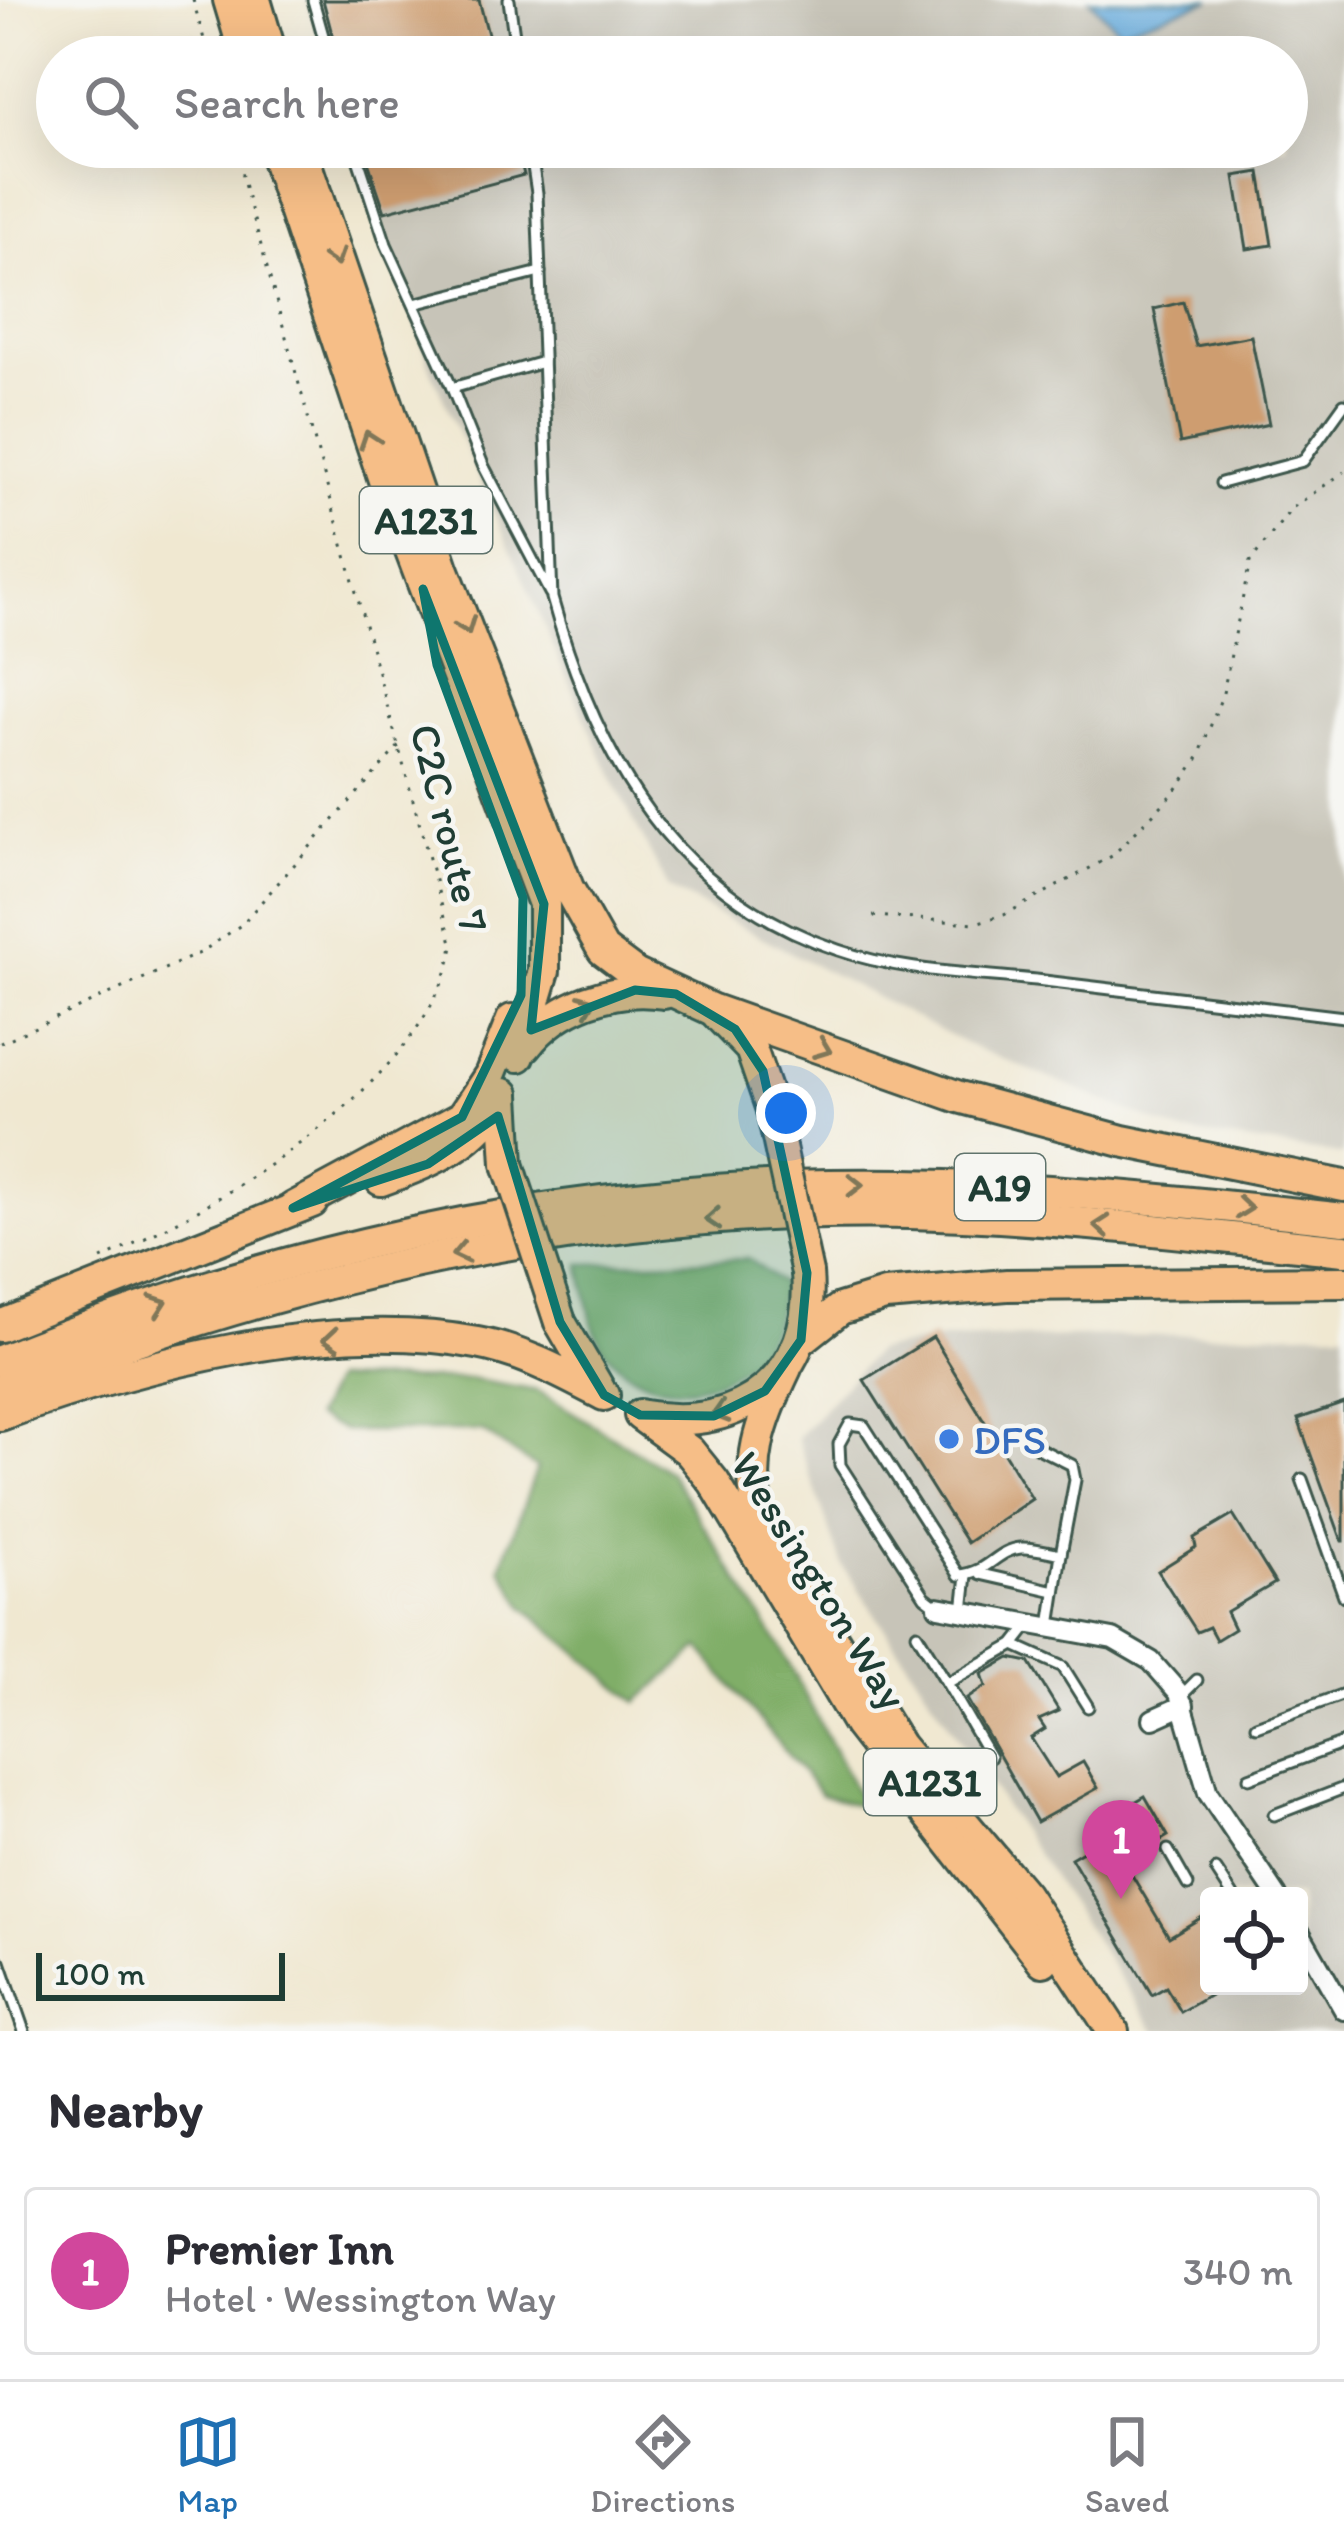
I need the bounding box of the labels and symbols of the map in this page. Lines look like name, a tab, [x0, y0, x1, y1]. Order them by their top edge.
one-way arrow	[321, 247, 346, 268]
one-way arrow	[359, 430, 383, 451]
road number: A1231	[360, 487, 492, 553]
one-way arrow	[451, 614, 476, 635]
street label: C2C route 7	[399, 719, 500, 938]
one-way arrow	[577, 992, 598, 1017]
one-way arrow	[811, 1035, 832, 1060]
your location	[756, 1083, 816, 1143]
road number: A19	[955, 1154, 1045, 1220]
one-way arrow	[847, 1172, 865, 1198]
one-way arrow	[1234, 1194, 1254, 1220]
one-way arrow	[703, 1206, 722, 1232]
one-way arrow	[1092, 1214, 1111, 1239]
one-way arrow	[451, 1239, 471, 1264]
one-way arrow	[148, 1293, 169, 1318]
one-way arrow	[321, 1326, 340, 1352]
one-way arrow	[710, 1399, 731, 1424]
place label: DFS	[973, 1414, 1046, 1465]
marker: DFS	[936, 1426, 962, 1452]
street label: Wessington Way	[720, 1442, 919, 1719]
road number: A1231	[864, 1749, 996, 1815]
pin: 1	[1082, 1800, 1160, 1899]
scale bar	[36, 1947, 285, 2000]

